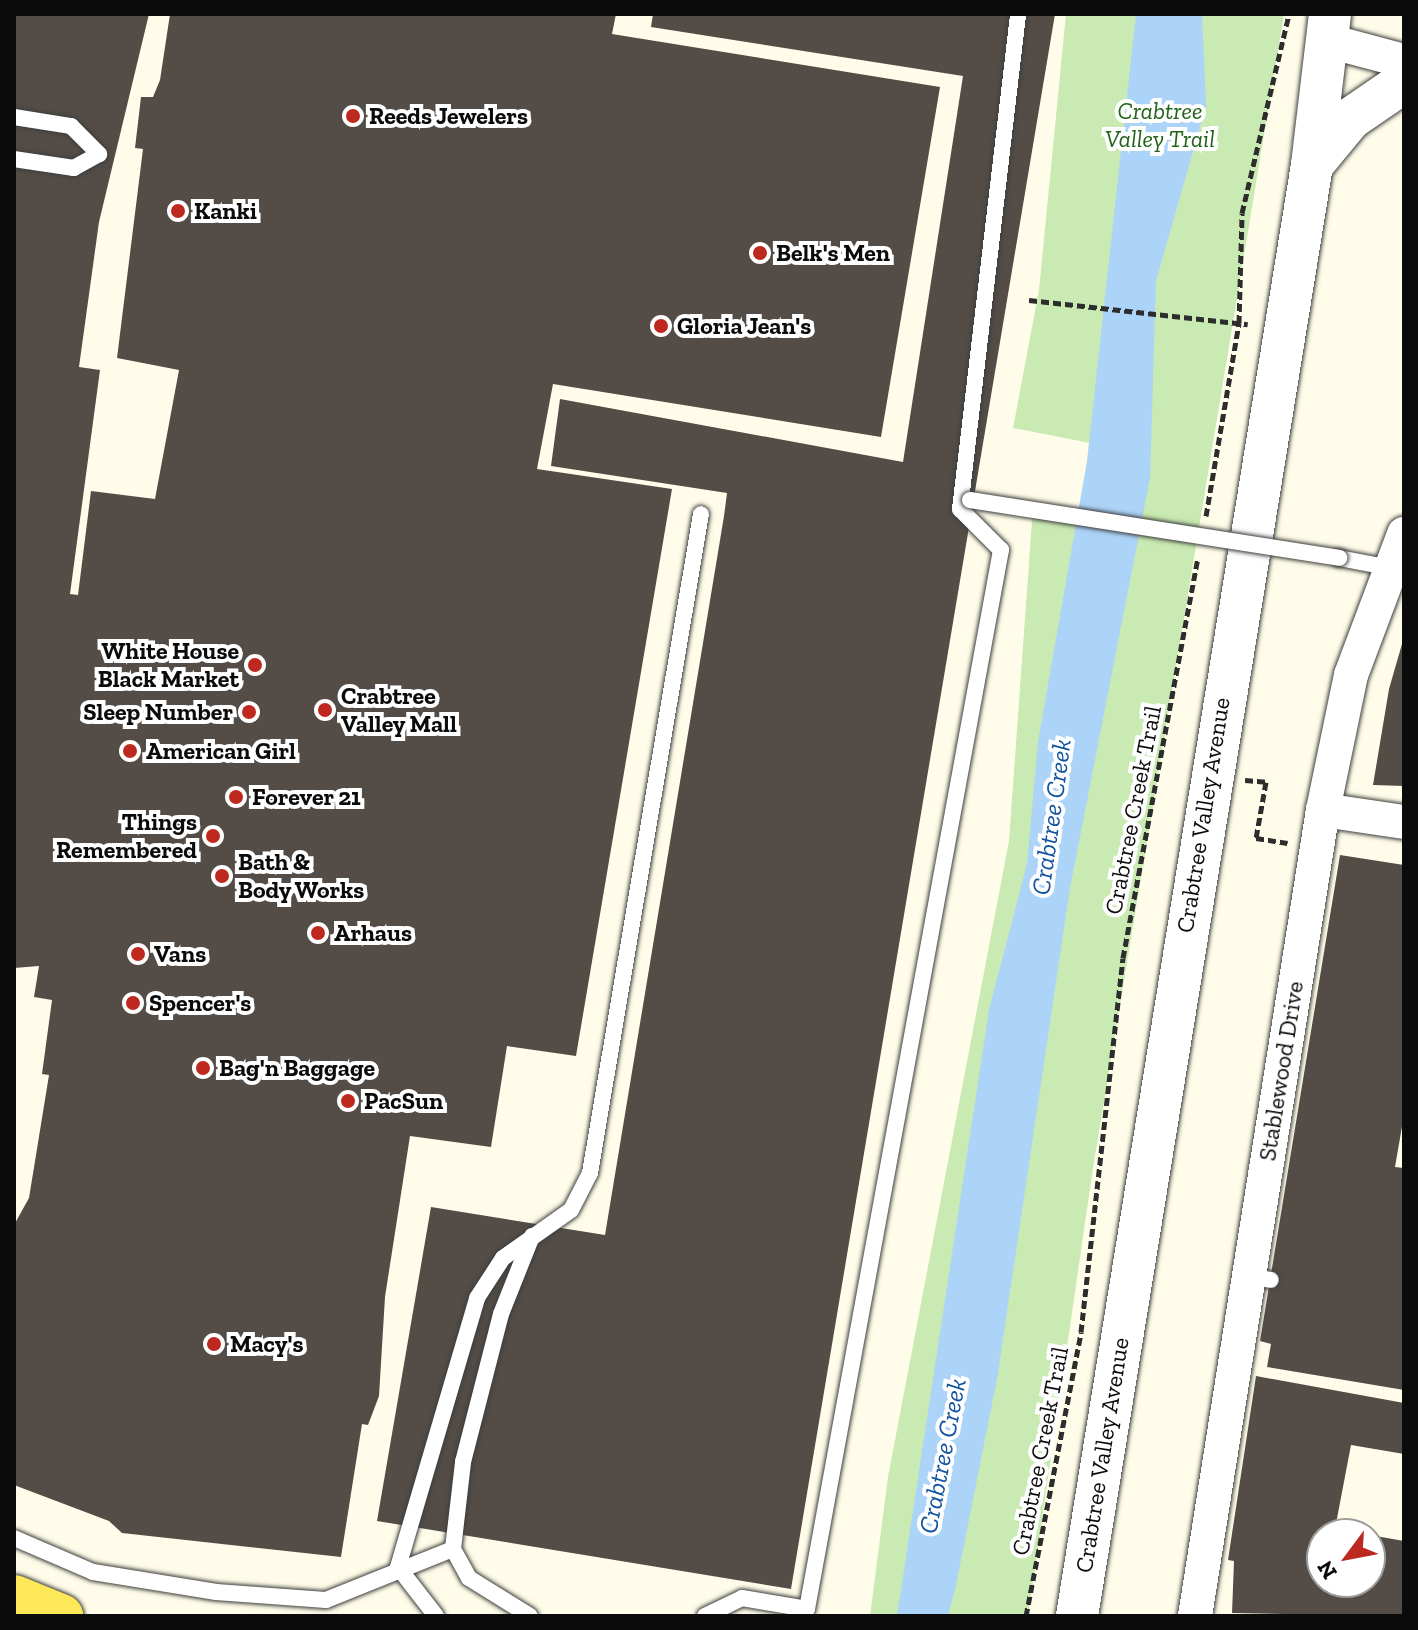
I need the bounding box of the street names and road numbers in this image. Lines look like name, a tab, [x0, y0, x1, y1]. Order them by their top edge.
street label: Crabtree Valley Avenue	[1170, 694, 1236, 936]
street label: Crabtree Creek Trail	[1099, 703, 1167, 917]
street label: Stablewood Drive	[1253, 979, 1309, 1163]
street label: Crabtree Valley Avenue	[1069, 1334, 1135, 1576]
street label: Crabtree Creek Trail	[1006, 1344, 1074, 1558]

